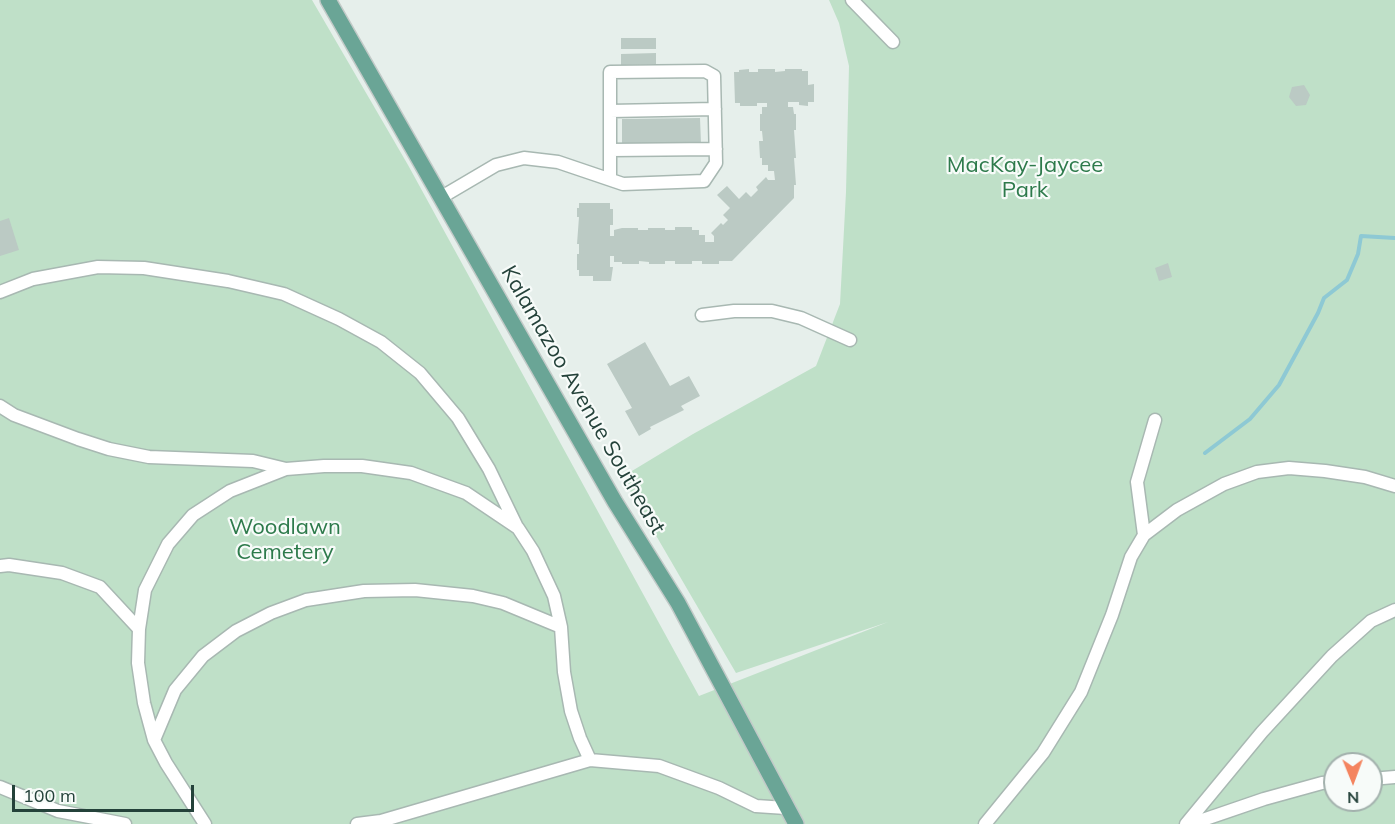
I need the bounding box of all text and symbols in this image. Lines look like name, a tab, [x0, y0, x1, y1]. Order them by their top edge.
park label: MacKay-Jaycee Park	[947, 152, 1103, 204]
street label: Kalamazoo Avenue Southeast	[495, 261, 671, 539]
park label: Woodlawn Cemetery	[229, 514, 341, 566]
north arrow	[1323, 752, 1383, 812]
scale bar	[15, 773, 196, 811]
text: 100 m	[23, 784, 76, 807]
text: N	[1347, 788, 1359, 808]

